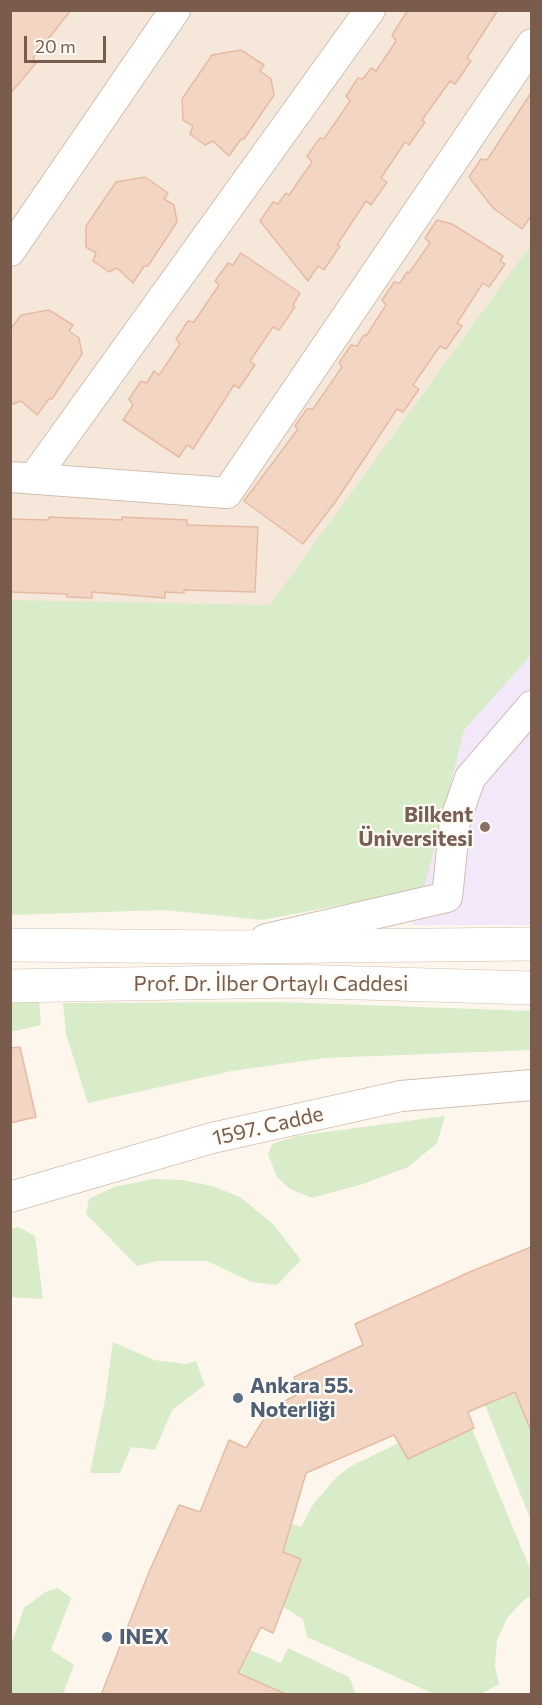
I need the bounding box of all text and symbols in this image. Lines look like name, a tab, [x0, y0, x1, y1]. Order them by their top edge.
scale bar	[27, 24, 110, 62]
text: 20 m	[35, 35, 76, 57]
place label: Bilkent Üniversitesi	[358, 802, 473, 852]
marker: Bilkent Üniversitesi	[478, 820, 492, 834]
street label: Prof. Dr. İlber Ortaylı Caddesi	[134, 971, 408, 997]
street label: 1597. Cadde	[210, 1101, 326, 1151]
place label: Ankara 55. Noterliği	[250, 1373, 354, 1423]
marker: Ankara 55. Noterliği	[231, 1391, 245, 1405]
place label: INEX	[119, 1624, 169, 1650]
marker: INEX	[100, 1630, 114, 1644]

